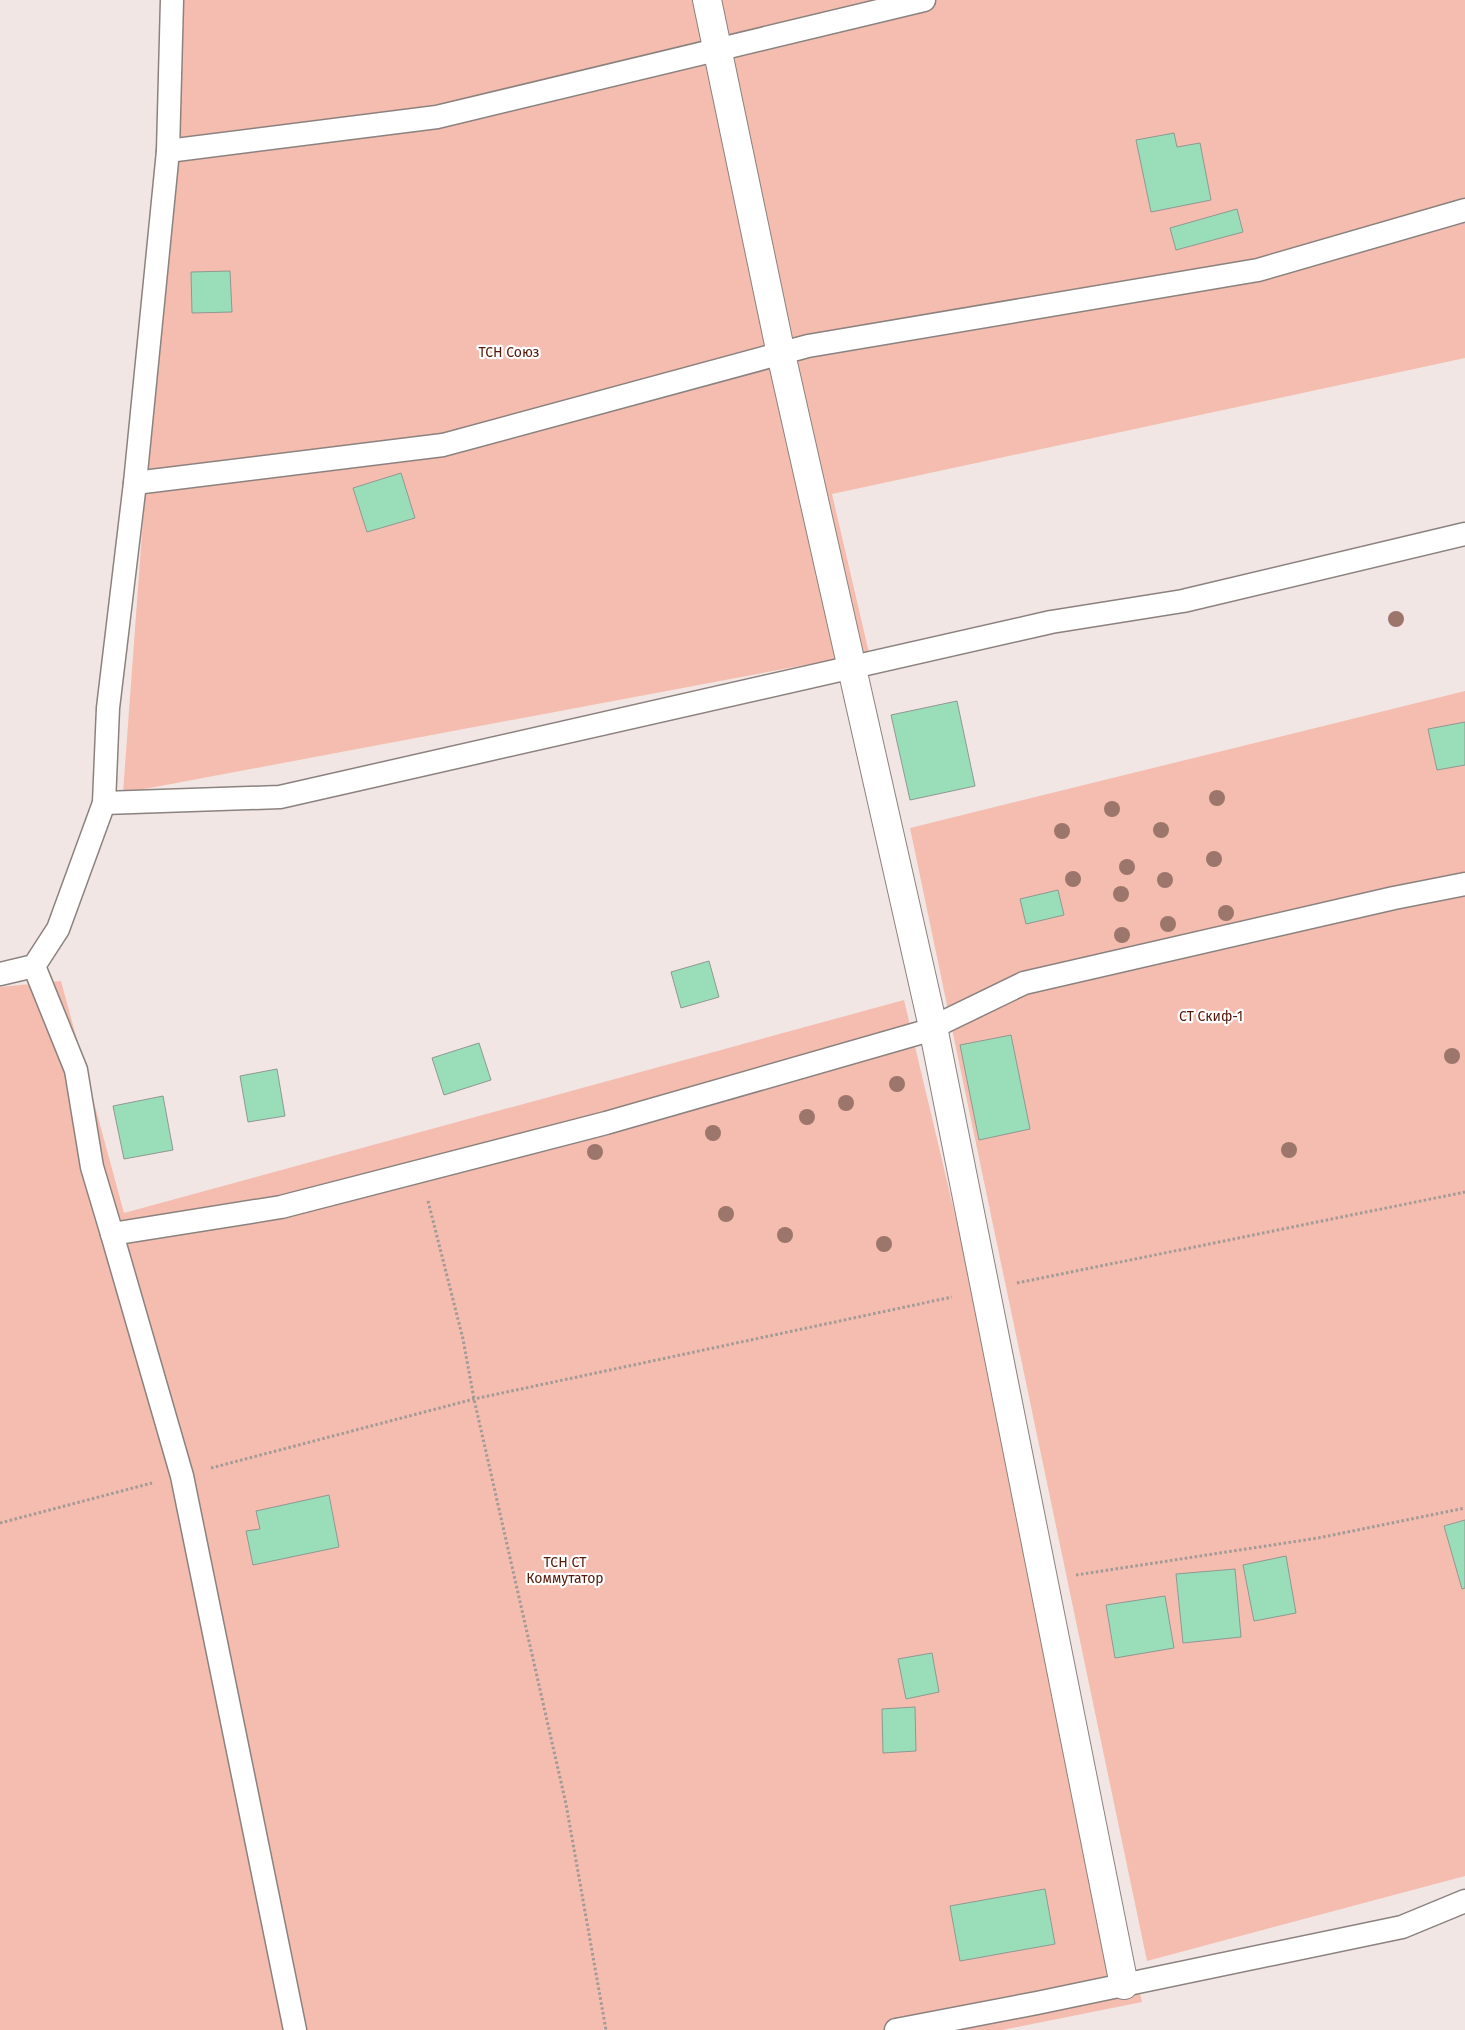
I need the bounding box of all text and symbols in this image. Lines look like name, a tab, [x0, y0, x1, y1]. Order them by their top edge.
park label: ТСН Союз	[478, 344, 540, 361]
park label: СТ Скиф-1	[1179, 1008, 1243, 1025]
park label: ТСН СТ Коммутатор	[526, 1554, 604, 1587]

